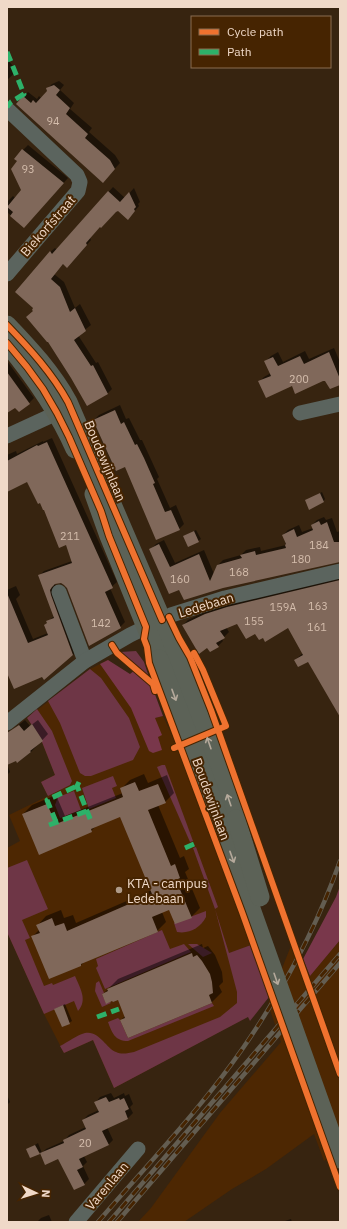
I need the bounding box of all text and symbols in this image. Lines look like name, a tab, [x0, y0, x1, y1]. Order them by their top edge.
legend	[191, 16, 331, 68]
text: Cycle path	[227, 24, 284, 39]
text: Path	[227, 44, 252, 59]
house number: 94	[46, 114, 60, 128]
house number: 93	[21, 162, 35, 176]
street label: Biekorfstraat	[17, 192, 79, 260]
house number: 200	[289, 372, 309, 386]
street label: Boudewijnlaan	[80, 418, 130, 504]
house number: 211	[60, 529, 80, 543]
house number: 184	[309, 538, 329, 552]
house number: 180	[291, 552, 311, 566]
house number: 168	[229, 565, 249, 579]
house number: 160	[170, 572, 190, 586]
street label: Ledebaan	[176, 589, 236, 621]
house number: 163	[308, 599, 328, 613]
house number: 159A	[270, 600, 296, 614]
house number: 155	[244, 614, 264, 628]
house number: 142	[91, 616, 111, 630]
house number: 161	[307, 620, 327, 634]
one-way arrow	[170, 689, 178, 701]
one-way arrow	[205, 738, 213, 750]
street label: Boudewijnlaan	[188, 755, 234, 843]
one-way arrow	[224, 794, 232, 806]
one-way arrow	[229, 851, 237, 863]
place label: KTA - campus Ledebaan	[127, 875, 207, 907]
marker: KTA - campus Ledebaan	[114, 885, 124, 895]
one-way arrow	[273, 973, 280, 986]
house number: 20	[78, 1136, 92, 1150]
street label: Varenlaan	[82, 1158, 132, 1214]
north arrow	[16, 1173, 56, 1213]
text: N	[39, 1189, 53, 1198]

